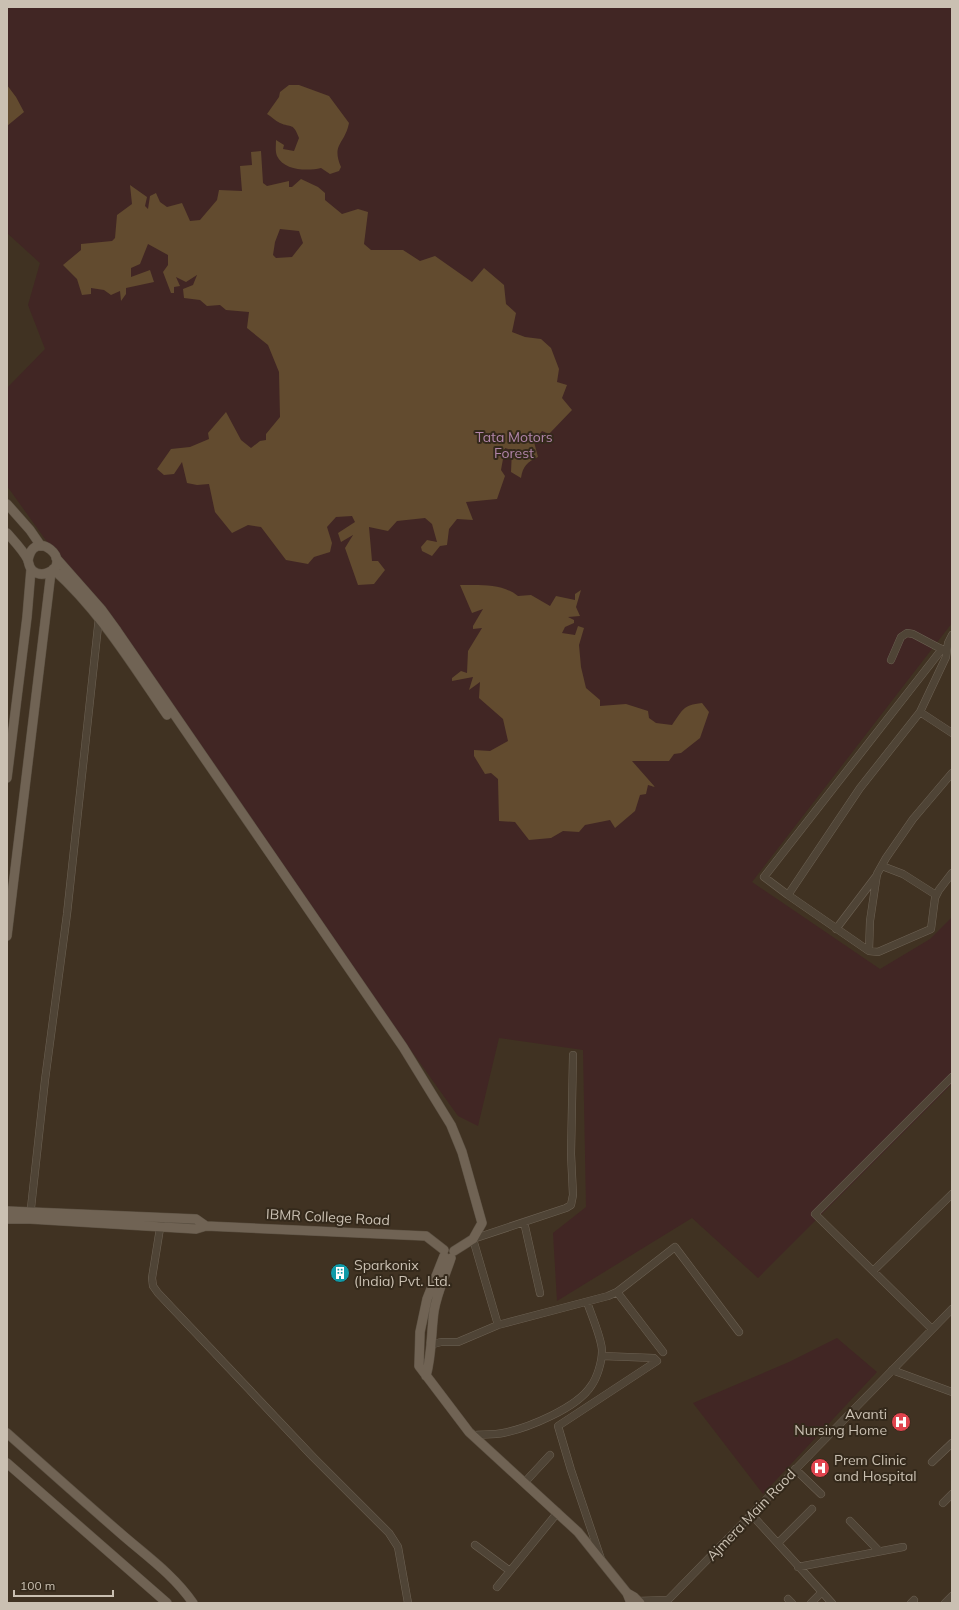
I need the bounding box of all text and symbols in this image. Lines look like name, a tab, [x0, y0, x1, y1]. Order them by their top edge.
park label: Tata Motors Forest	[475, 428, 553, 462]
street label: IBMR College Road	[266, 1205, 390, 1229]
place label: Sparkonix (India) Pvt. Ltd.	[354, 1256, 451, 1290]
building icon: Sparkonix (India) Pvt. Ltd.	[329, 1262, 351, 1284]
place label: Avanti Nursing Home	[794, 1405, 887, 1439]
hospital icon: Avanti Nursing Home	[890, 1411, 912, 1433]
place label: Prem Clinic and Hospital	[834, 1451, 917, 1485]
hospital icon: Prem Clinic and Hospital	[809, 1457, 831, 1479]
street label: Ajmera Main Raod	[703, 1465, 799, 1565]
scale bar	[14, 1572, 113, 1598]
text: 100 m	[20, 1578, 55, 1593]

